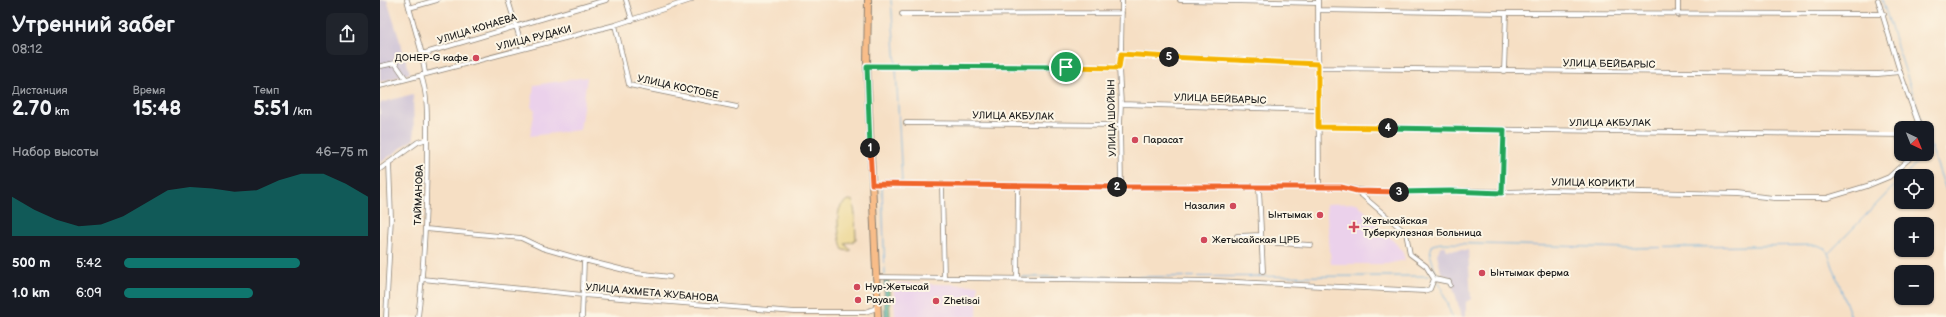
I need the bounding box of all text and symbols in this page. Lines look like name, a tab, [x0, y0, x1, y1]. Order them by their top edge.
street label: УЛИЦА КОНАЕВА	[436, 11, 519, 47]
text: Утренний забег	[12, 12, 175, 39]
button: share	[326, 13, 368, 55]
street label: УЛИЦА РУДАКИ	[495, 23, 573, 53]
text: 08:12	[12, 41, 43, 57]
pin: 5	[1159, 47, 1179, 67]
pin	[1049, 50, 1083, 84]
text: 5	[1166, 50, 1172, 63]
place label: ДОНЕР-G кафе	[395, 52, 468, 64]
marker: ДОНЕР-G кафе	[471, 53, 481, 63]
icon: arrive	[1055, 56, 1077, 78]
street label: УЛИЦА БЕЙБАРЫС	[1563, 57, 1656, 71]
street label: УЛИЦА КОСТОБЕ	[636, 73, 720, 102]
street label: УЛИЦА ШОЙЫН	[1105, 79, 1119, 157]
text: Дистанция	[12, 84, 68, 97]
text: Время	[133, 84, 165, 97]
text: Темп	[253, 84, 279, 97]
street label: УЛИЦА БЕЙБАРЫС	[1174, 91, 1267, 107]
text: 2.70	[12, 97, 52, 121]
text: 15:48	[133, 97, 181, 121]
text: 5:51	[253, 97, 290, 121]
text: km	[52, 105, 69, 118]
text: /km	[290, 105, 312, 118]
street label: УЛИЦА АКБУЛАК	[972, 109, 1054, 123]
street label: УЛИЦА АКБУЛАК	[1569, 117, 1651, 129]
pin: 4	[1378, 118, 1398, 138]
text: 4	[1385, 121, 1391, 134]
north arrow	[1894, 121, 1934, 161]
map controls	[1894, 121, 1934, 305]
place label: Парасат	[1143, 134, 1184, 146]
marker: Парасат	[1130, 135, 1140, 145]
pin: 1	[860, 138, 880, 158]
text: 1	[868, 141, 872, 154]
text: Набор высоты	[12, 144, 99, 160]
text: 46–75 m	[315, 144, 368, 160]
street label: ТАЙМАНОВА	[412, 164, 426, 226]
button: locate	[1894, 169, 1934, 209]
street label: УЛИЦА КОРИКТИ	[1551, 176, 1635, 190]
pin: 2	[1107, 177, 1127, 197]
text: 2	[1114, 180, 1120, 193]
pin: 3	[1389, 182, 1409, 202]
text: 3	[1396, 185, 1402, 198]
place label: Назалия	[1184, 200, 1225, 212]
marker: Назалия	[1228, 201, 1238, 211]
place label: Ынтымак	[1268, 209, 1313, 221]
marker: Ынтымак	[1315, 210, 1325, 220]
place label: Жетысайская Туберкулезная Больница	[1363, 215, 1482, 239]
button: +	[1894, 217, 1934, 257]
marker: Жетысайская Туберкулезная Больница	[1348, 221, 1360, 233]
place label: Жетысайская ЦРБ	[1212, 234, 1300, 246]
marker: Жетысайская ЦРБ	[1199, 235, 1209, 245]
text: 500 m	[12, 255, 50, 271]
text: 5:42	[76, 255, 102, 271]
button: −	[1894, 265, 1934, 305]
place label: Ынтымак ферма	[1490, 267, 1569, 279]
marker: Ынтымак ферма	[1477, 268, 1487, 278]
street label: УЛИЦА АХМЕТА ЖУБАНОВА	[585, 281, 720, 305]
place label: Нур-Жетысай	[865, 281, 929, 293]
marker: Нур-Жетысай	[852, 282, 862, 292]
text: 1.0 km	[12, 285, 50, 301]
text: 6:09	[76, 285, 102, 301]
place label: Рауан	[866, 294, 894, 306]
marker: Рауан	[853, 295, 863, 305]
place label: Zhetisai	[943, 295, 980, 307]
marker: Zhetisai	[931, 296, 941, 306]

